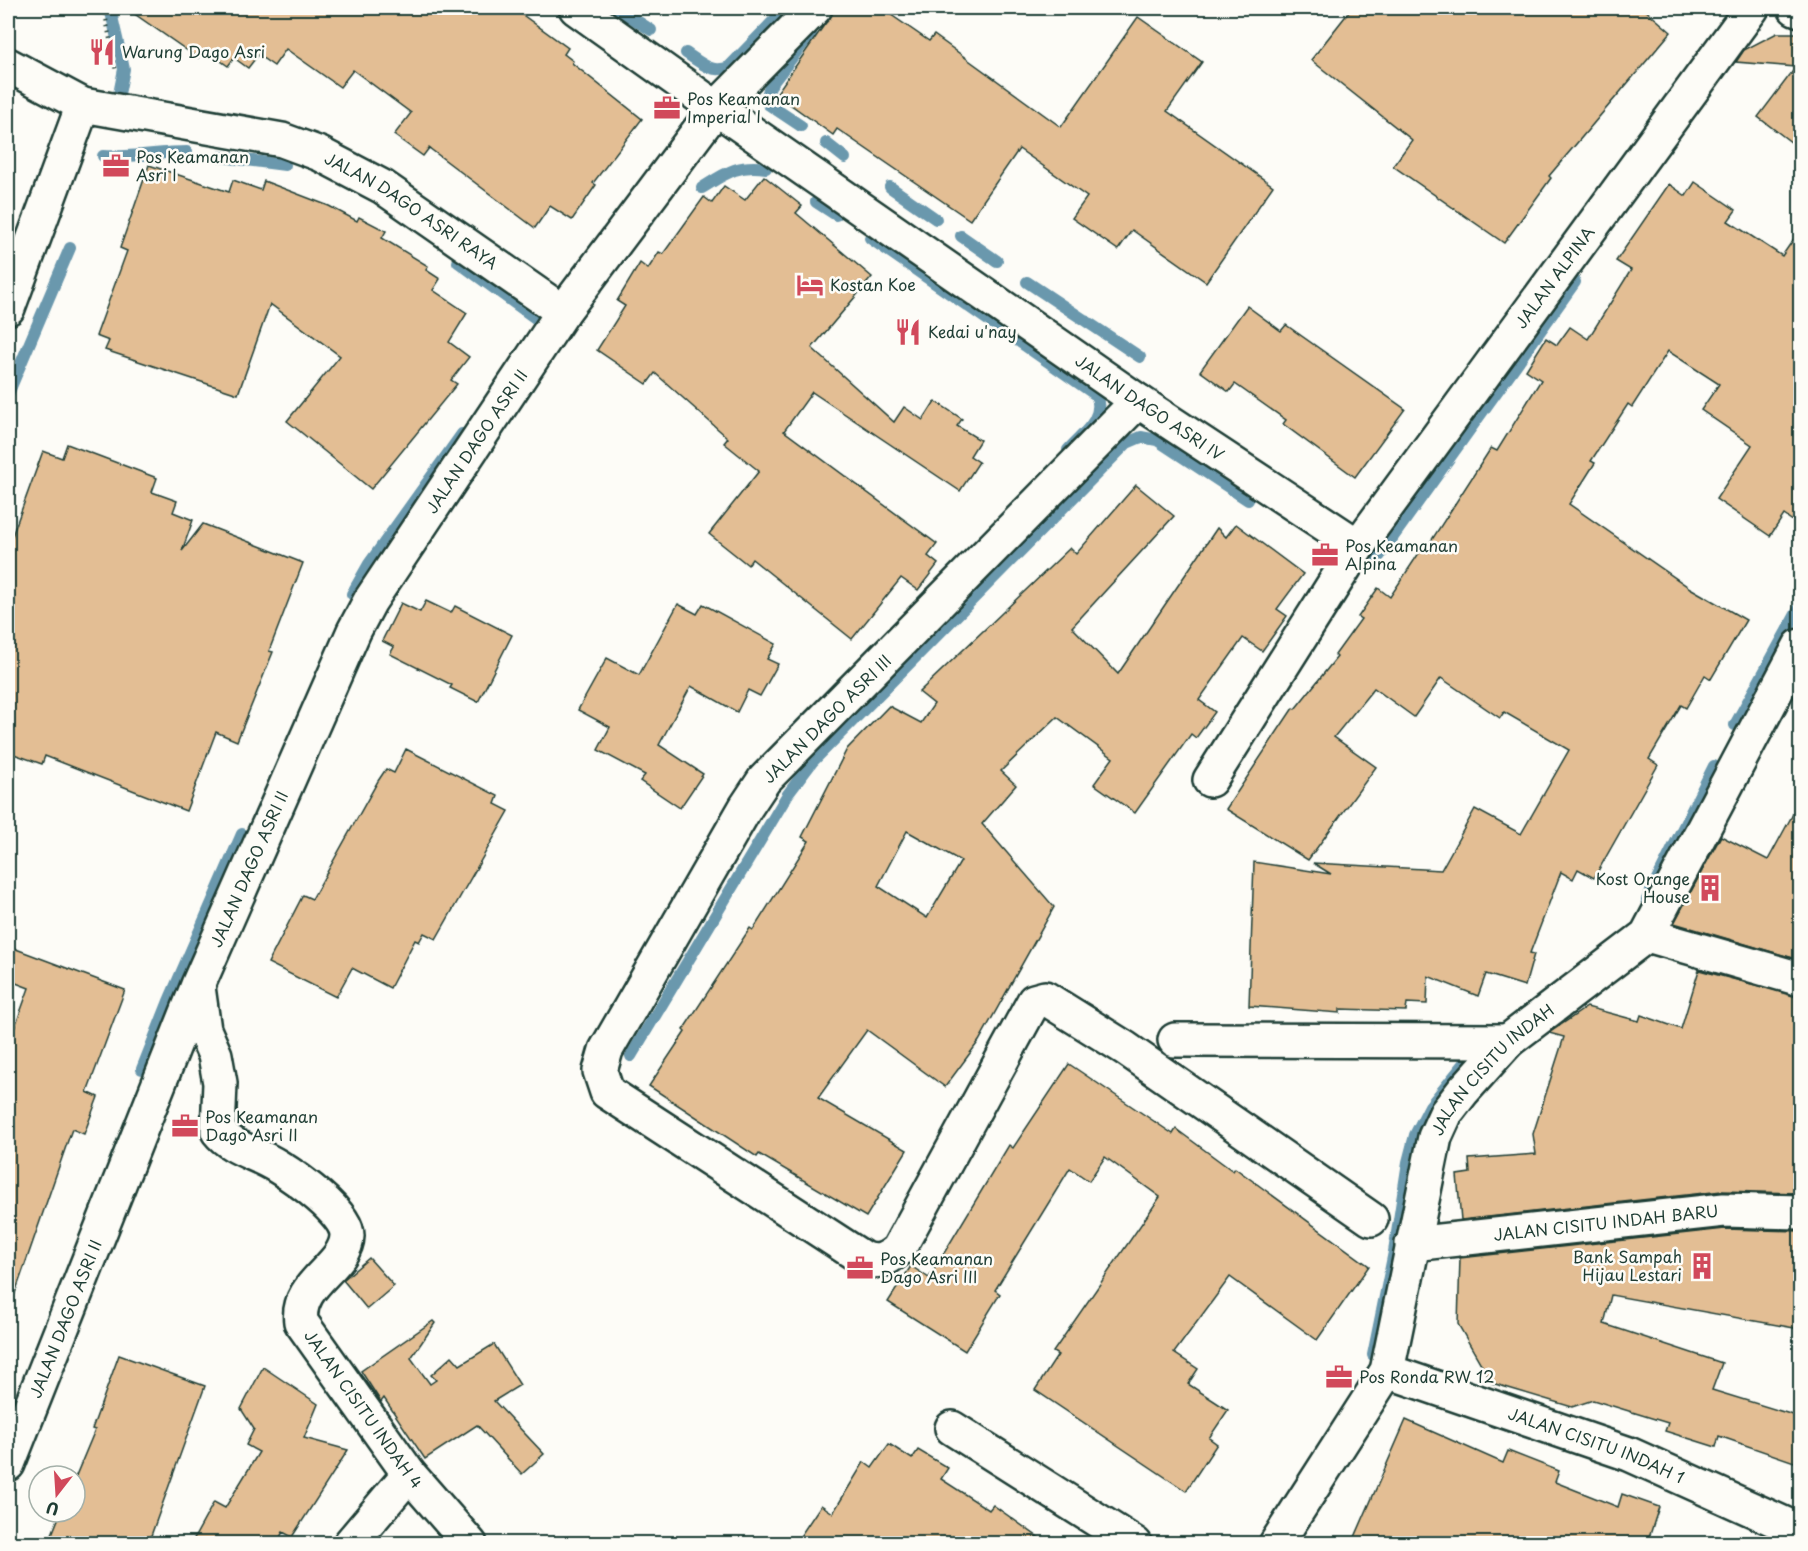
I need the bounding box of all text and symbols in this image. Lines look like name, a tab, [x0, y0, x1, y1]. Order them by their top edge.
restaurant icon: Warung Dago Asri	[87, 37, 117, 67]
place label: Warung Dago Asri	[122, 39, 265, 63]
place label: Pos Keamanan Imperial I	[687, 86, 800, 128]
office icon: Pos Keamanan Imperial I	[652, 93, 682, 123]
place label: Pos Keamanan Asri I	[136, 144, 249, 186]
street label: JALAN DAGO ASRI RAYA	[321, 145, 503, 274]
office icon: Pos Keamanan Asri I	[101, 151, 131, 181]
street label: JALAN ALPINA	[1508, 221, 1600, 333]
hotel icon: Kostan Koe	[795, 270, 825, 300]
place label: Kostan Koe	[830, 272, 916, 296]
restaurant icon: Kedai u'nay	[893, 317, 923, 347]
place label: Kedai u'nay	[928, 319, 1017, 343]
street label: JALAN DAGO ASRI IV	[1071, 348, 1230, 466]
street label: JALAN DAGO ASRI II	[419, 364, 533, 518]
place label: Pos Keamanan Alpina	[1345, 533, 1458, 575]
office icon: Pos Keamanan Alpina	[1310, 540, 1340, 570]
street label: JALAN DAGO ASRI III	[757, 649, 896, 788]
street label: JALAN DAGO ASRI II	[203, 787, 293, 951]
place label: Kost Orange House	[1596, 866, 1690, 908]
building icon: Kost Orange House	[1695, 873, 1725, 903]
street label: JALAN CISITU INDAH	[1424, 997, 1558, 1139]
place label: Pos Keamanan Dago Asri II	[205, 1104, 318, 1146]
office icon: Pos Keamanan Dago Asri II	[170, 1111, 200, 1141]
street label: JALAN CISITU INDAH BARU	[1492, 1198, 1719, 1246]
street label: JALAN DAGO ASRI II	[22, 1236, 107, 1401]
place label: Bank Sampah Hijau Lestari	[1573, 1244, 1682, 1286]
place label: Pos Keamanan Dago Asri III	[880, 1246, 993, 1288]
building icon: Bank Sampah Hijau Lestari	[1687, 1251, 1717, 1281]
office icon: Pos Keamanan Dago Asri III	[845, 1253, 875, 1283]
street label: JALAN CISITU INDAH 4	[299, 1324, 429, 1493]
office icon: Pos Ronda RW 12	[1324, 1362, 1354, 1392]
place label: Pos Ronda RW 12	[1359, 1364, 1495, 1388]
street label: JALAN CISITU INDAH 1	[1505, 1400, 1688, 1488]
north arrow	[27, 1464, 87, 1524]
text: U	[43, 1496, 62, 1523]

